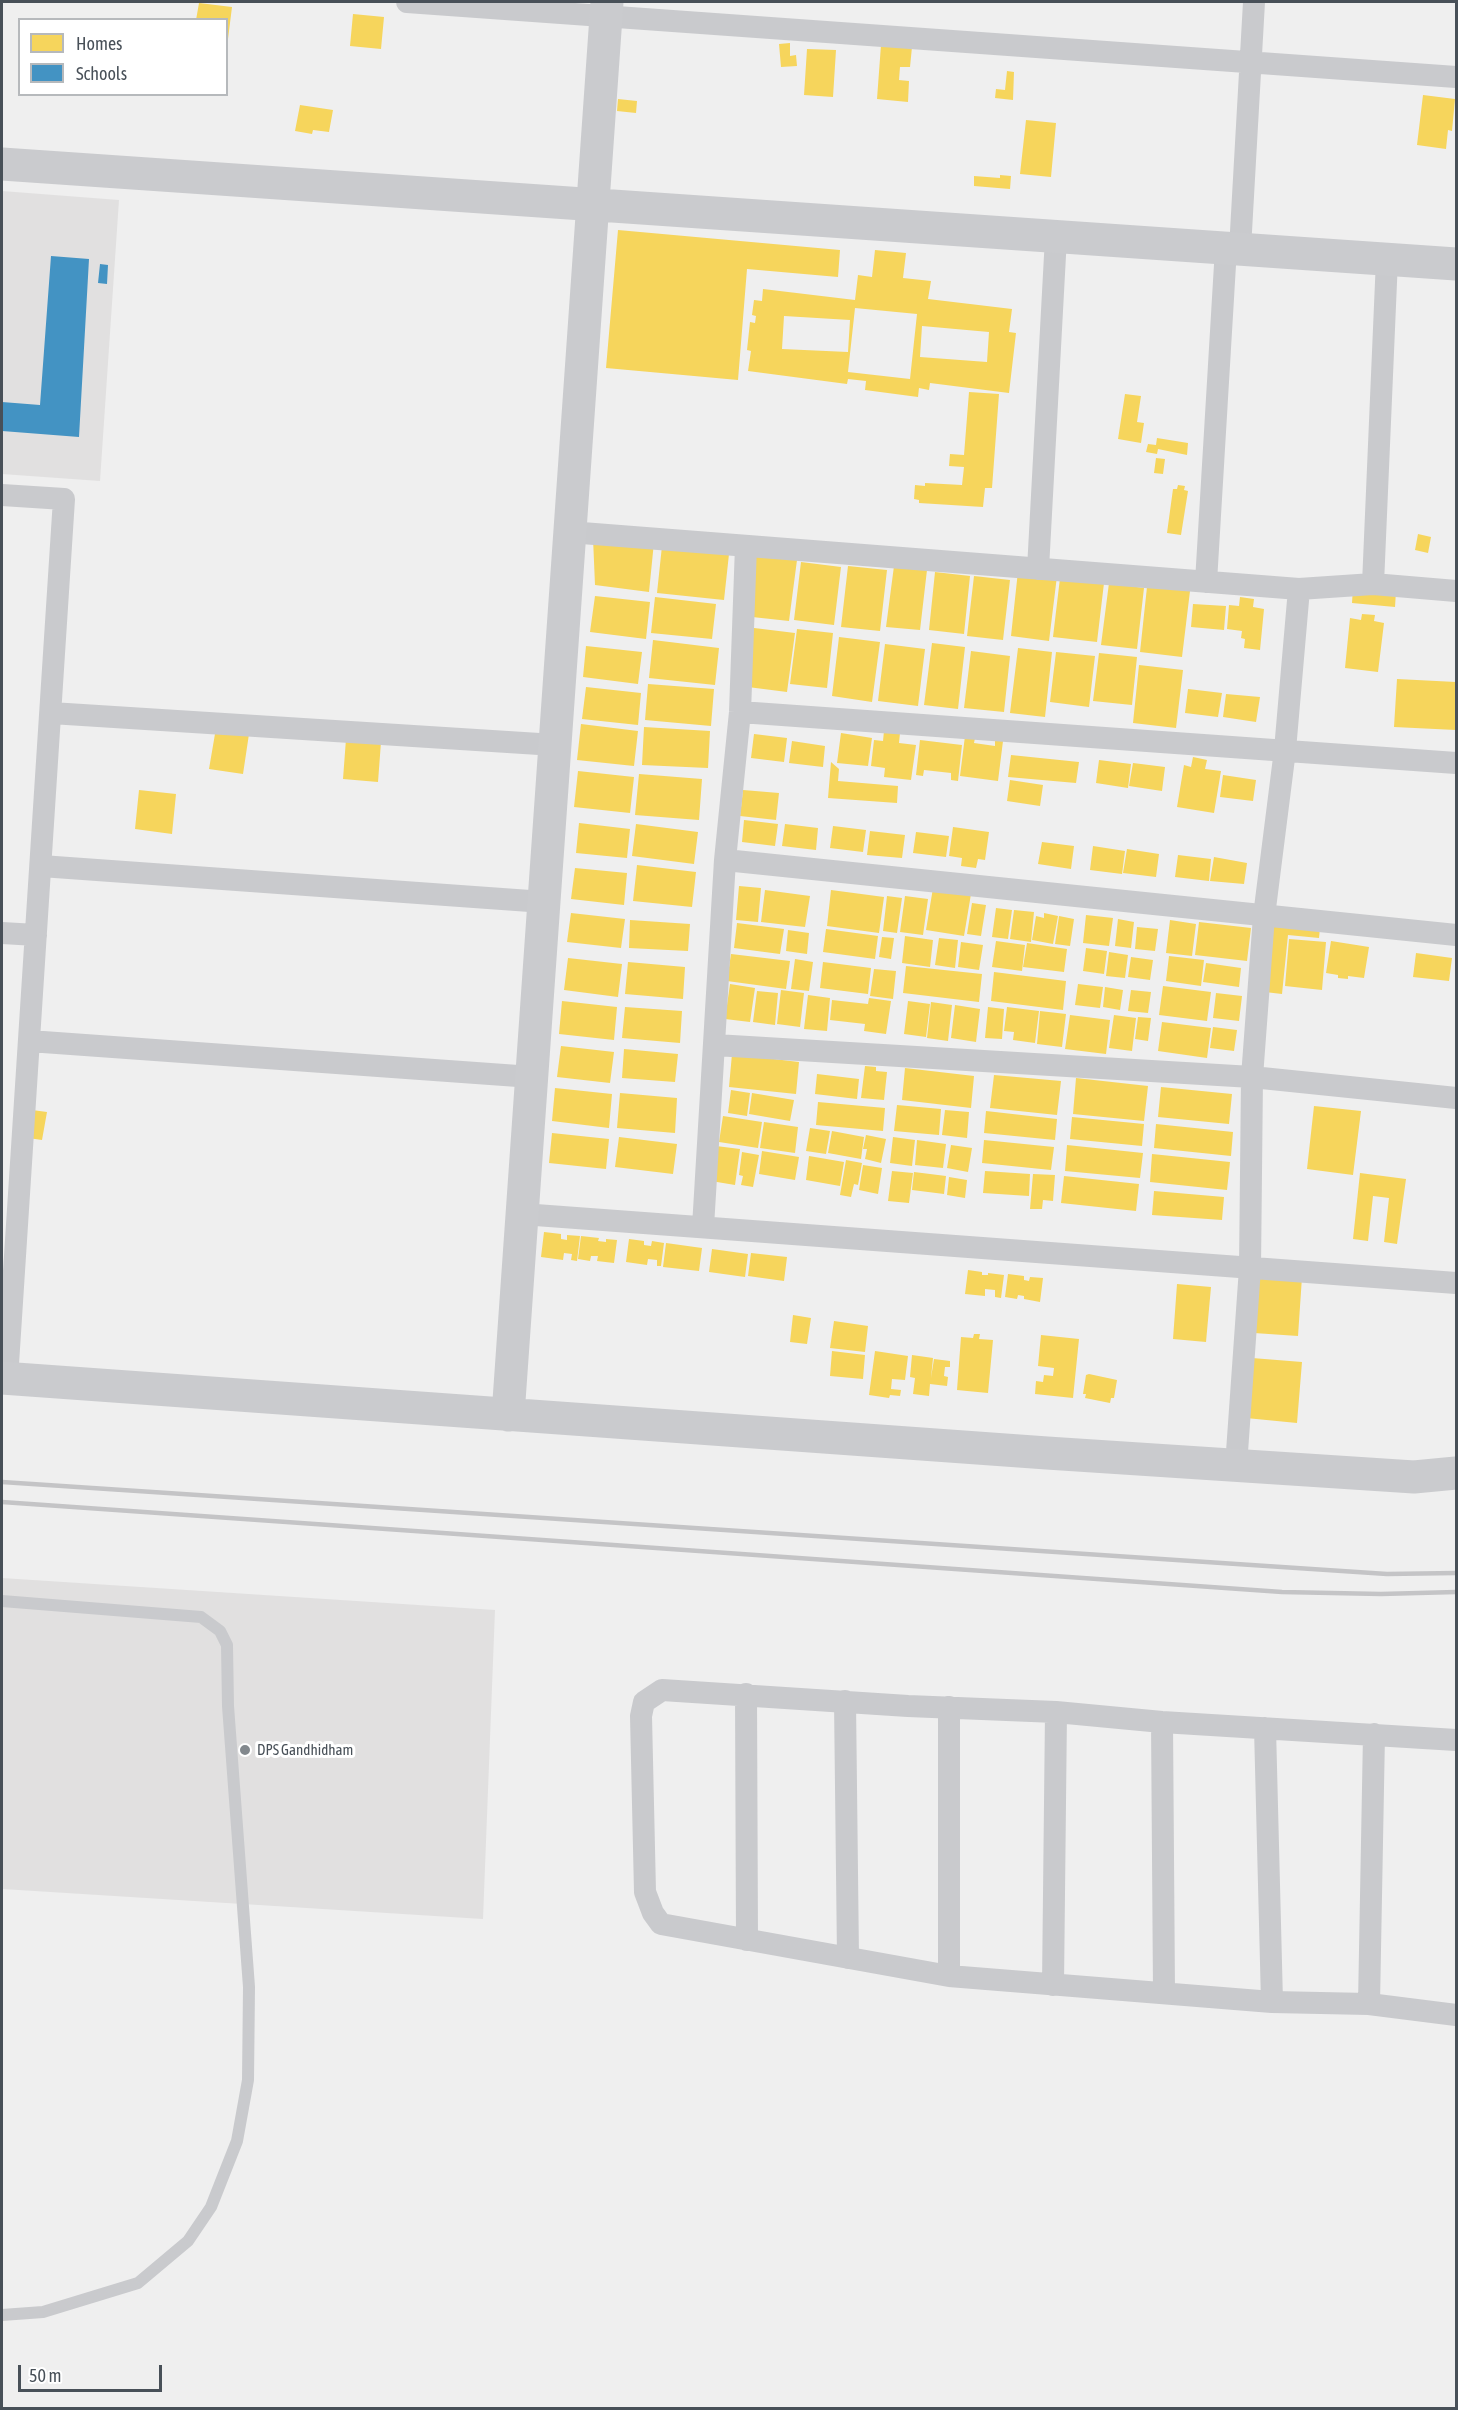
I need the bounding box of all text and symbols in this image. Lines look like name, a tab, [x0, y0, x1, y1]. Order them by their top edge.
legend	[18, 18, 228, 96]
text: Homes	[76, 33, 122, 54]
text: Schools	[76, 63, 127, 84]
place label: DPS Gandhidham	[257, 1741, 353, 1759]
marker: DPS Gandhidham	[238, 1743, 252, 1757]
scale bar	[21, 2353, 165, 2391]
text: 50 m	[29, 2365, 61, 2386]

